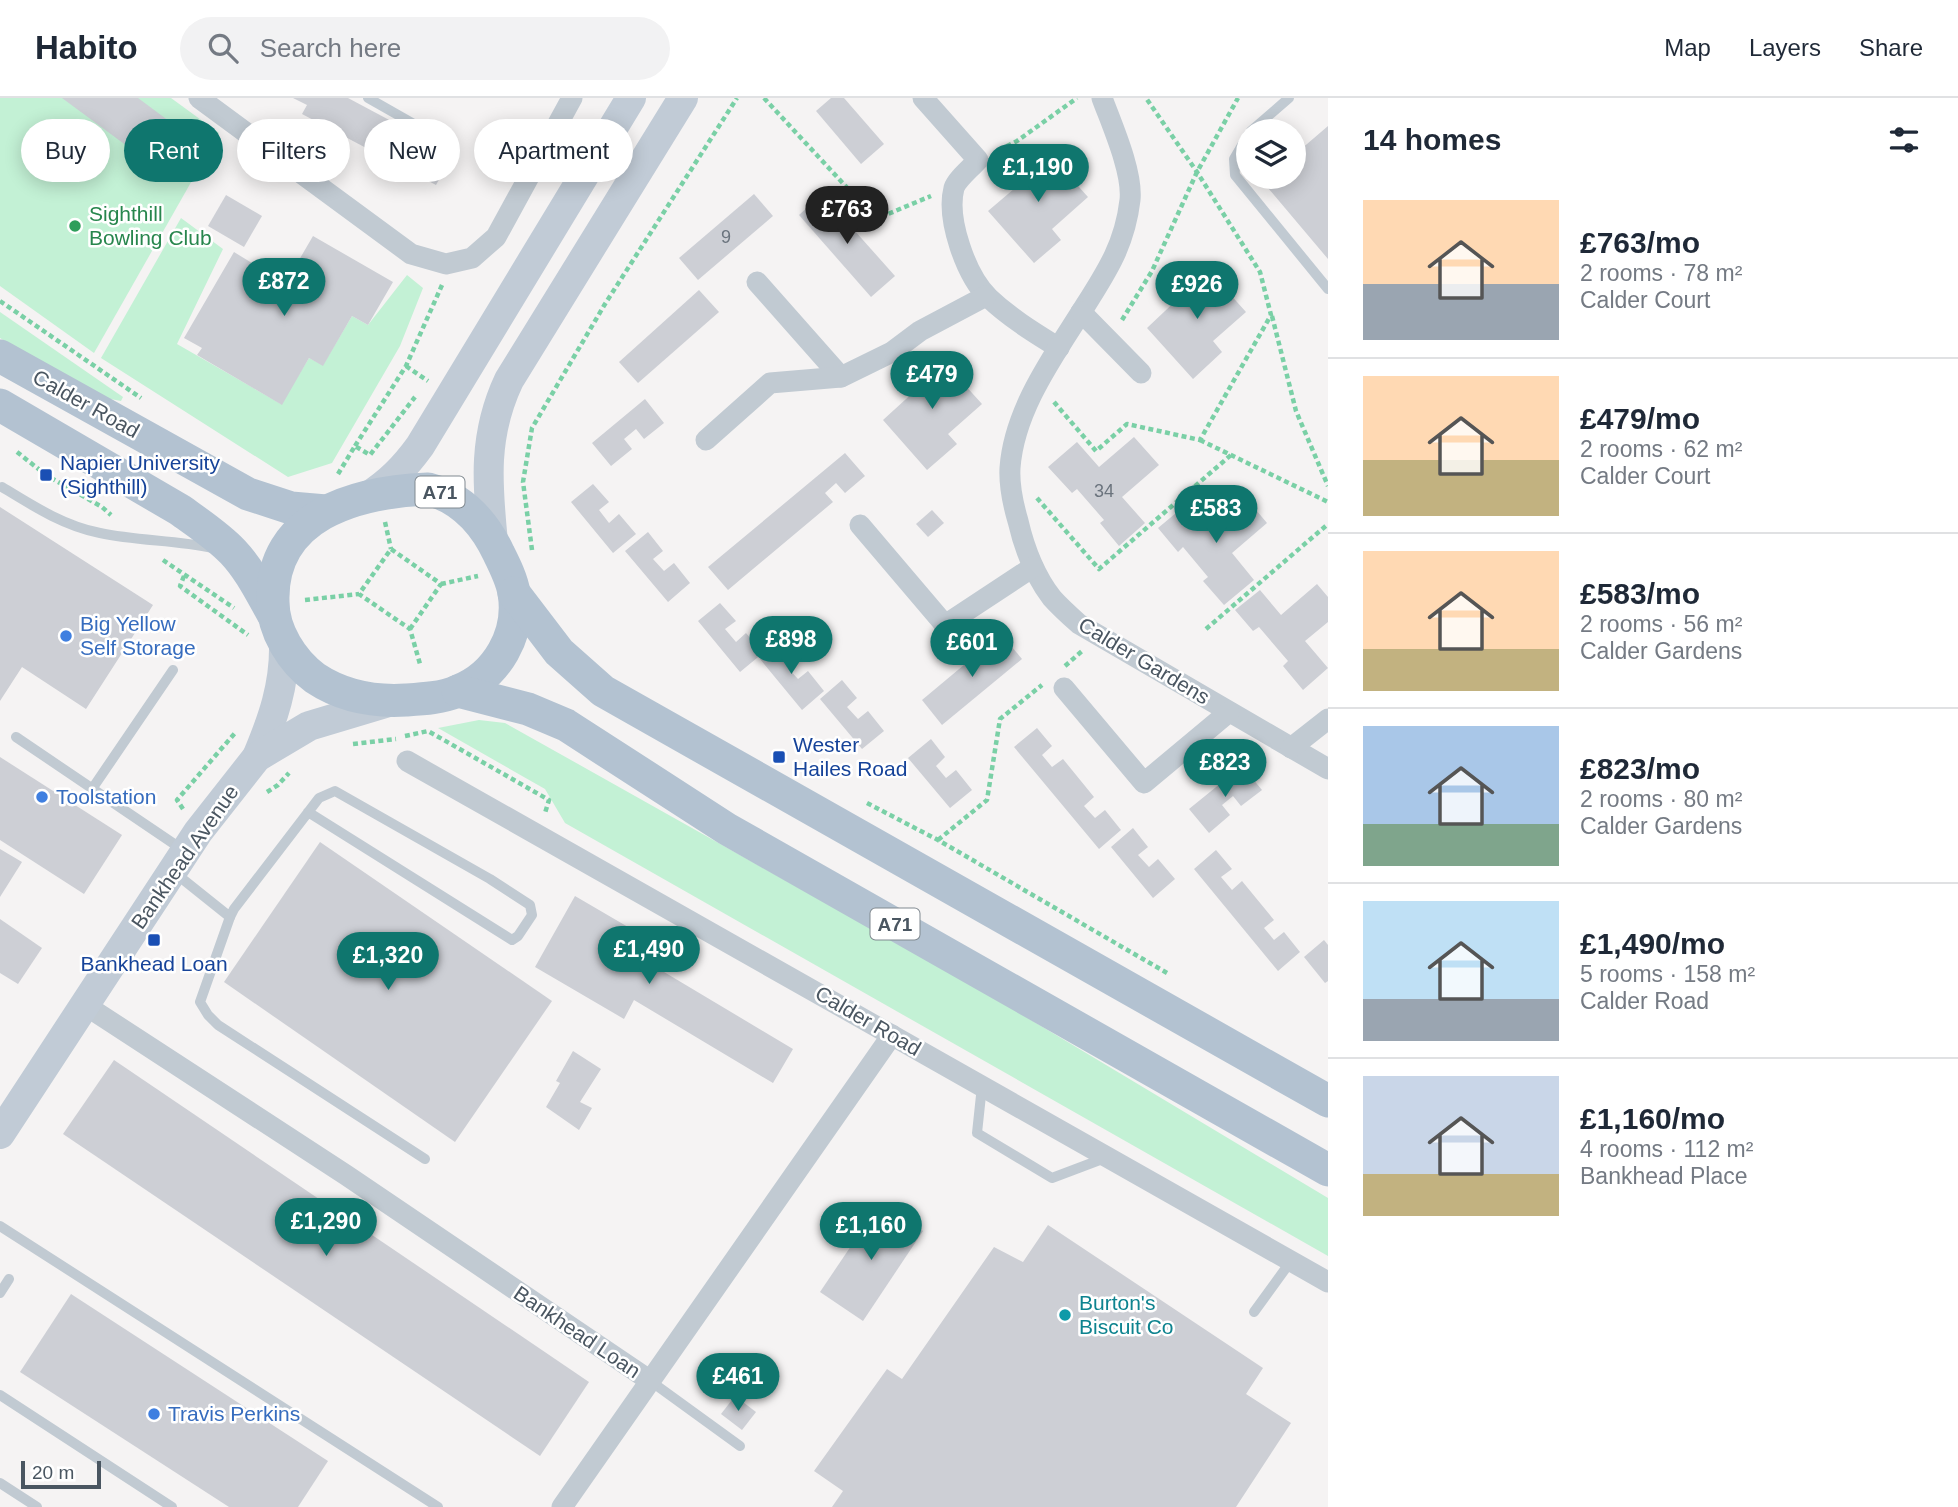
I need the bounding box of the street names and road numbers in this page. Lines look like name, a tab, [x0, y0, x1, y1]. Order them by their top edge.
street label: Calder Road	[29, 365, 143, 442]
road number: A71	[416, 476, 464, 508]
street label: Calder Gardens	[1075, 613, 1214, 709]
street label: Bankhead Avenue	[126, 780, 243, 933]
road number: A71	[870, 908, 920, 940]
street label: Calder Road	[811, 981, 925, 1060]
street label: Bankhead Loan	[510, 1281, 645, 1382]

